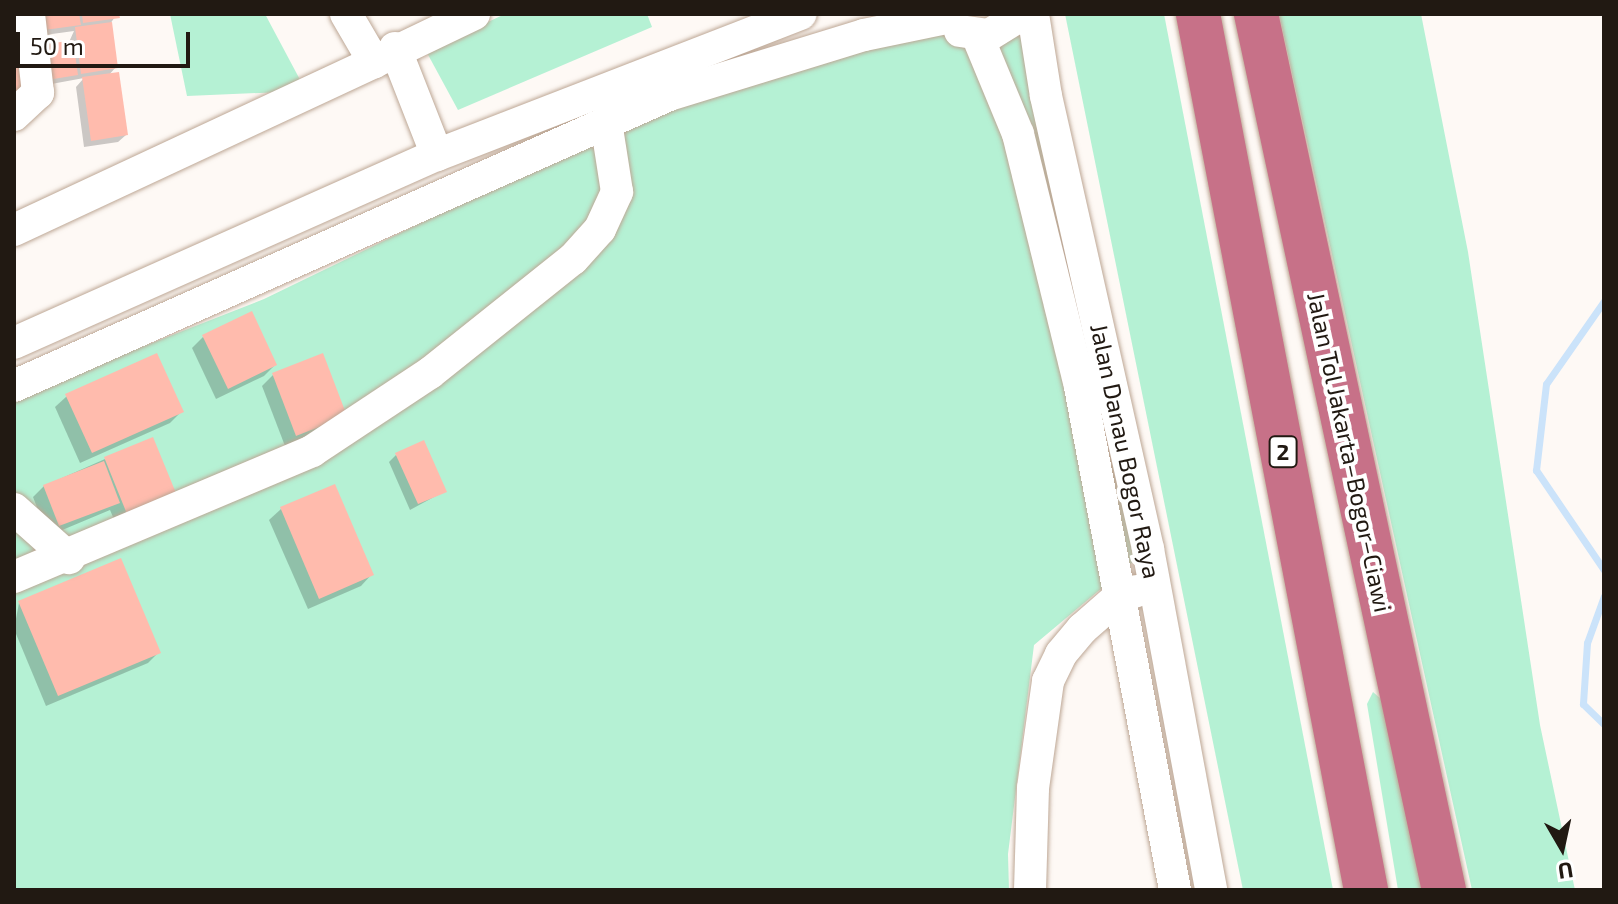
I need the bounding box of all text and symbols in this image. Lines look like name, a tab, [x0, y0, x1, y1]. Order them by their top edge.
scale bar	[20, 16, 194, 66]
text: 50 m	[30, 31, 84, 60]
street label: Jalan Tol Jakarta–Bogor–Ciawi	[1302, 289, 1398, 615]
street label: Jalan Danau Bogor Raya	[1085, 321, 1167, 581]
road number: 2	[1267, 434, 1299, 470]
north arrow	[1522, 808, 1602, 888]
text: U	[1556, 858, 1575, 886]

